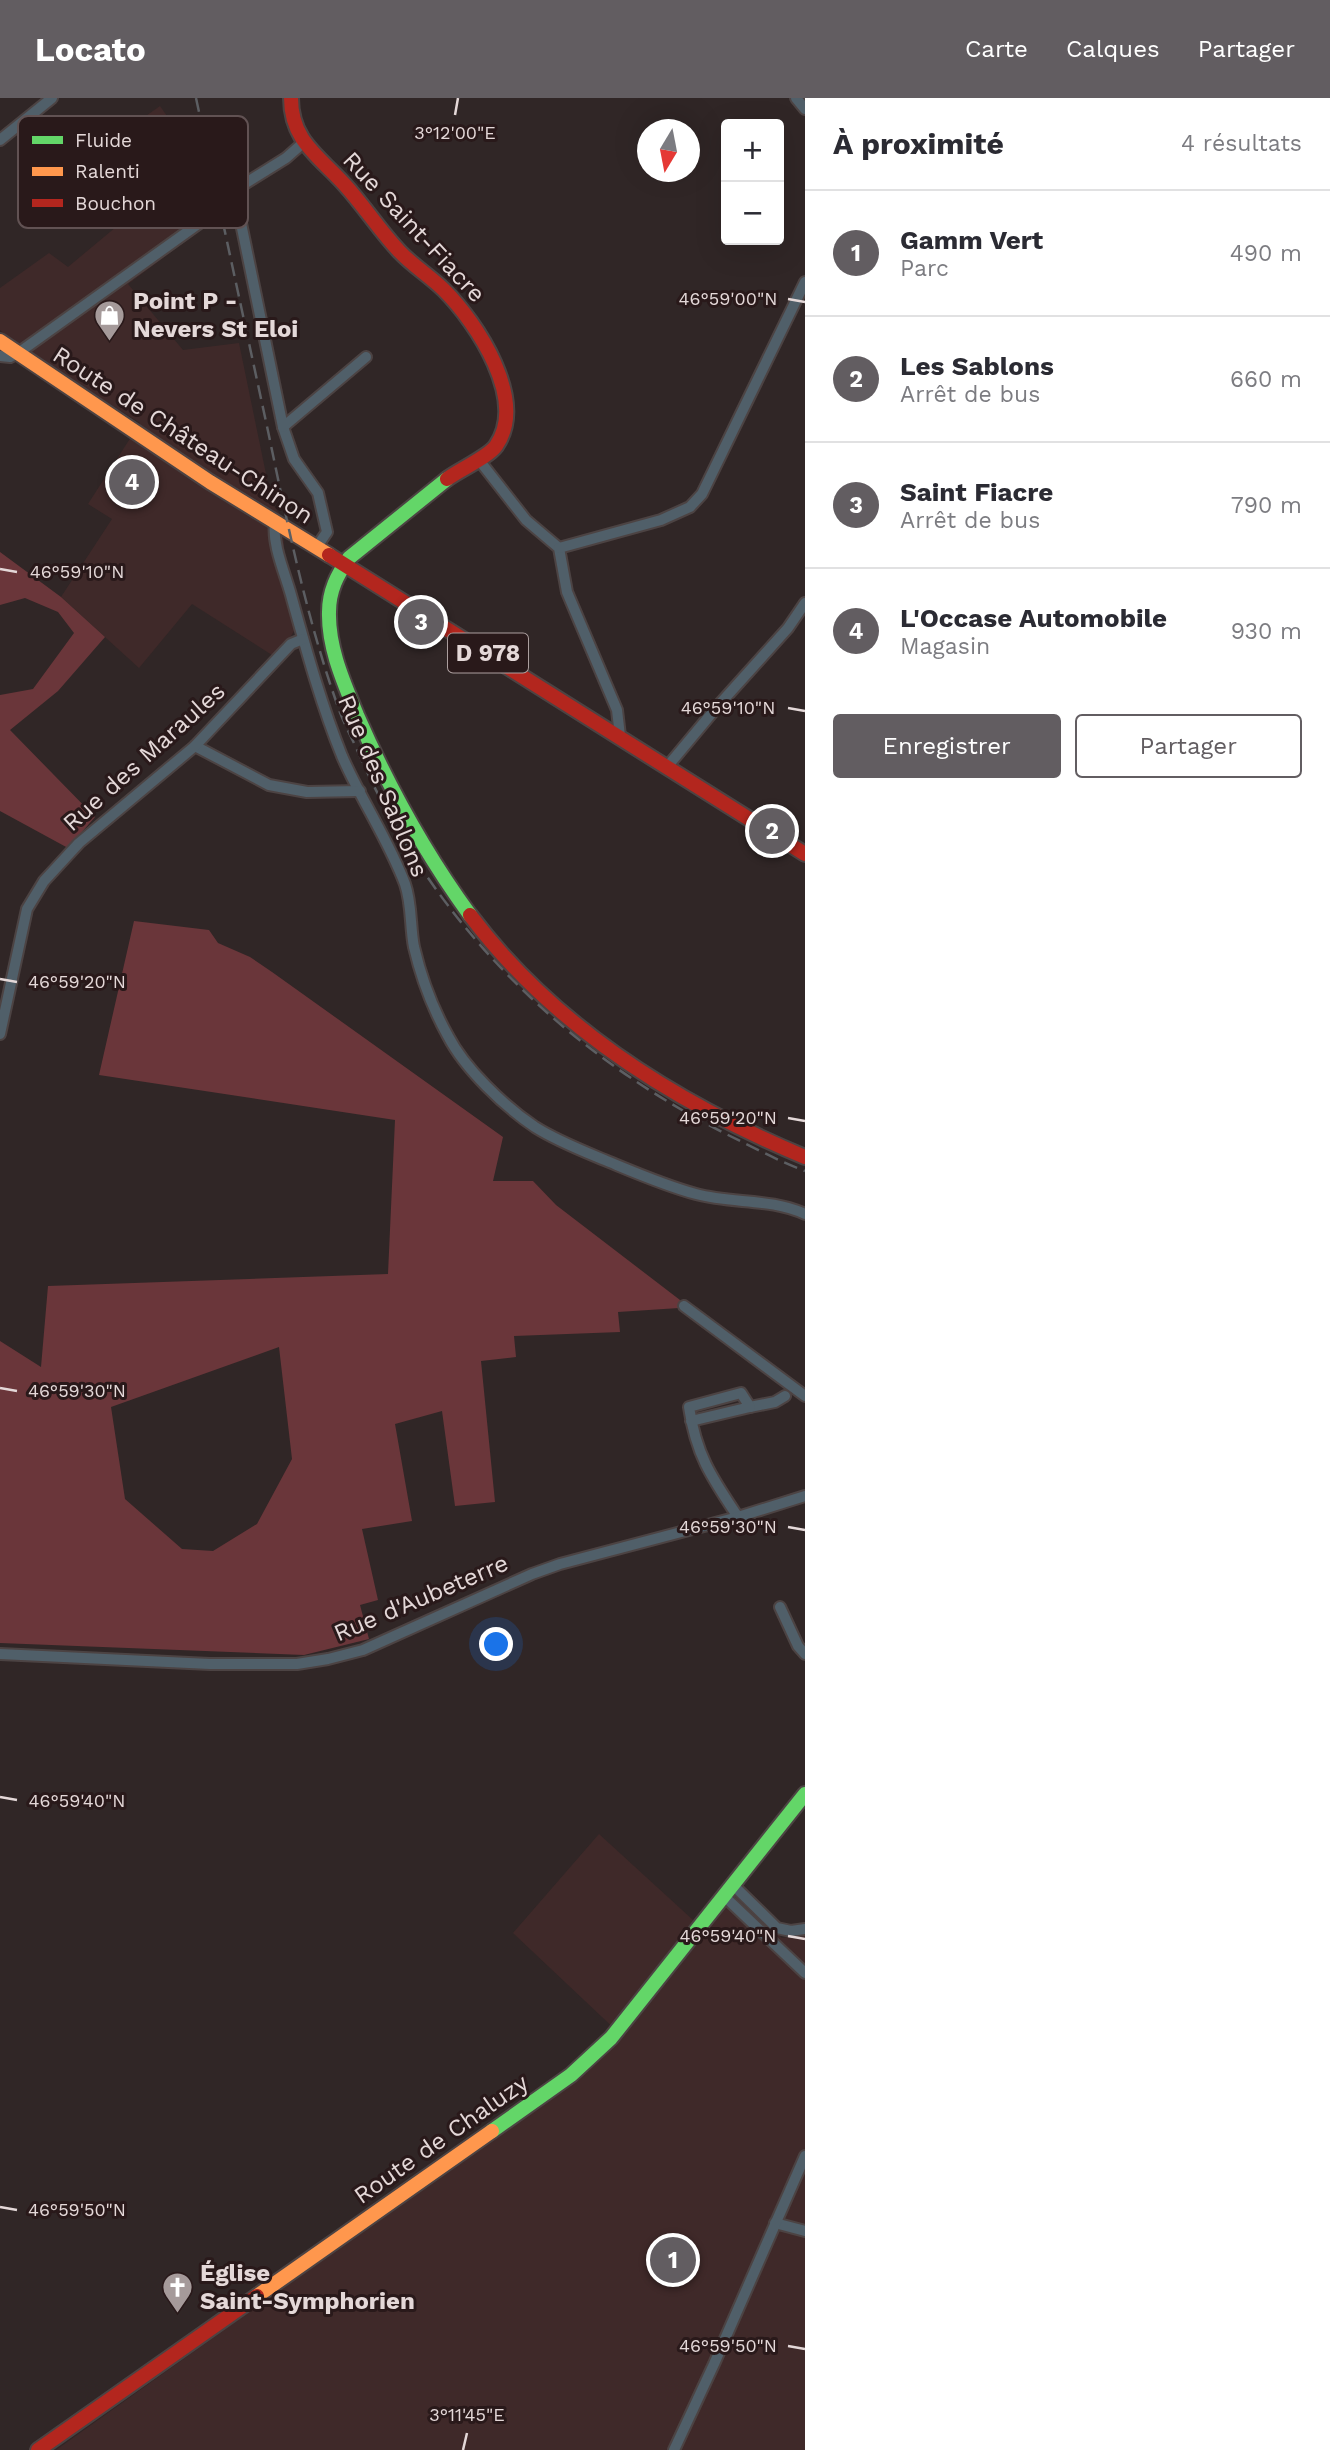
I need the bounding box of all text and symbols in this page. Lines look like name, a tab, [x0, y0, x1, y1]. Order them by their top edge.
text: Locato	[35, 30, 146, 69]
text: Carte	[965, 35, 1028, 63]
text: Calques	[1066, 35, 1160, 63]
text: Partager	[1198, 35, 1295, 63]
legend	[18, 116, 248, 228]
north arrow	[637, 119, 700, 182]
map controls	[721, 119, 784, 245]
button: +	[721, 119, 784, 182]
text: 3°12'00"E	[414, 122, 496, 143]
text: À proximité	[833, 126, 1004, 161]
text: Fluide	[75, 129, 132, 152]
text: 4 résultats	[1181, 130, 1302, 157]
street label: Rue Saint-Fiacre	[337, 146, 491, 308]
text: Ralenti	[75, 160, 140, 183]
button: −	[721, 182, 784, 245]
text: Bouchon	[75, 192, 156, 215]
text: Gamm Vert	[900, 225, 1043, 255]
text: 1	[851, 240, 861, 267]
text: 490 m	[1230, 240, 1302, 267]
text: Parc	[900, 255, 949, 282]
place label: Point P - Nevers St Eloi	[133, 287, 298, 343]
text: 46°59'00"N	[679, 288, 777, 309]
shop icon: Point P - Nevers St Eloi	[93, 298, 127, 342]
street label: Route de Château-Chinon	[48, 340, 318, 530]
text: Les Sablons	[900, 351, 1054, 381]
text: 2	[849, 366, 863, 393]
text: 660 m	[1230, 366, 1302, 393]
text: Arrêt de bus	[900, 381, 1040, 408]
pin: 4	[109, 456, 155, 508]
text: Saint Fiacre	[900, 477, 1053, 507]
text: 3	[849, 492, 863, 519]
text: 790 m	[1231, 492, 1302, 519]
text: Arrêt de bus	[900, 507, 1040, 534]
text: 46°59'10"N	[30, 561, 124, 582]
pin: 3	[398, 596, 444, 648]
text: L'Occase Automobile	[900, 603, 1167, 633]
text: 4	[849, 618, 863, 645]
text: 930 m	[1231, 618, 1302, 645]
text: Magasin	[900, 633, 990, 660]
road number: D 978	[448, 634, 528, 673]
street label: Rue des Maraules	[57, 677, 231, 837]
street label: Rue des Sablons	[332, 691, 434, 881]
text: 46°59'10"N	[681, 697, 775, 718]
button: Enregistrer	[833, 714, 1061, 778]
button: Partager	[1075, 714, 1302, 778]
pin: 2	[749, 805, 795, 857]
text: 46°59'20"N	[28, 971, 126, 992]
text: 46°59'20"N	[679, 1107, 777, 1128]
text: 46°59'30"N	[28, 1380, 126, 1401]
text: 46°59'30"N	[679, 1516, 777, 1537]
street label: Rue d'Aubeterre	[330, 1549, 512, 1647]
your location	[479, 1627, 513, 1661]
text: 46°59'40"N	[28, 1790, 126, 1811]
text: 46°59'40"N	[679, 1925, 777, 1946]
street label: Route de Chaluzy	[349, 2068, 534, 2210]
text: 46°59'50"N	[28, 2199, 126, 2220]
pin: 1	[650, 2234, 696, 2286]
place label: Église Saint-Symphorien	[200, 2259, 415, 2315]
church icon: Église Saint-Symphorien	[160, 2270, 194, 2314]
text: 46°59'50"N	[679, 2335, 777, 2356]
text: 3°11'45"E	[429, 2404, 505, 2425]

